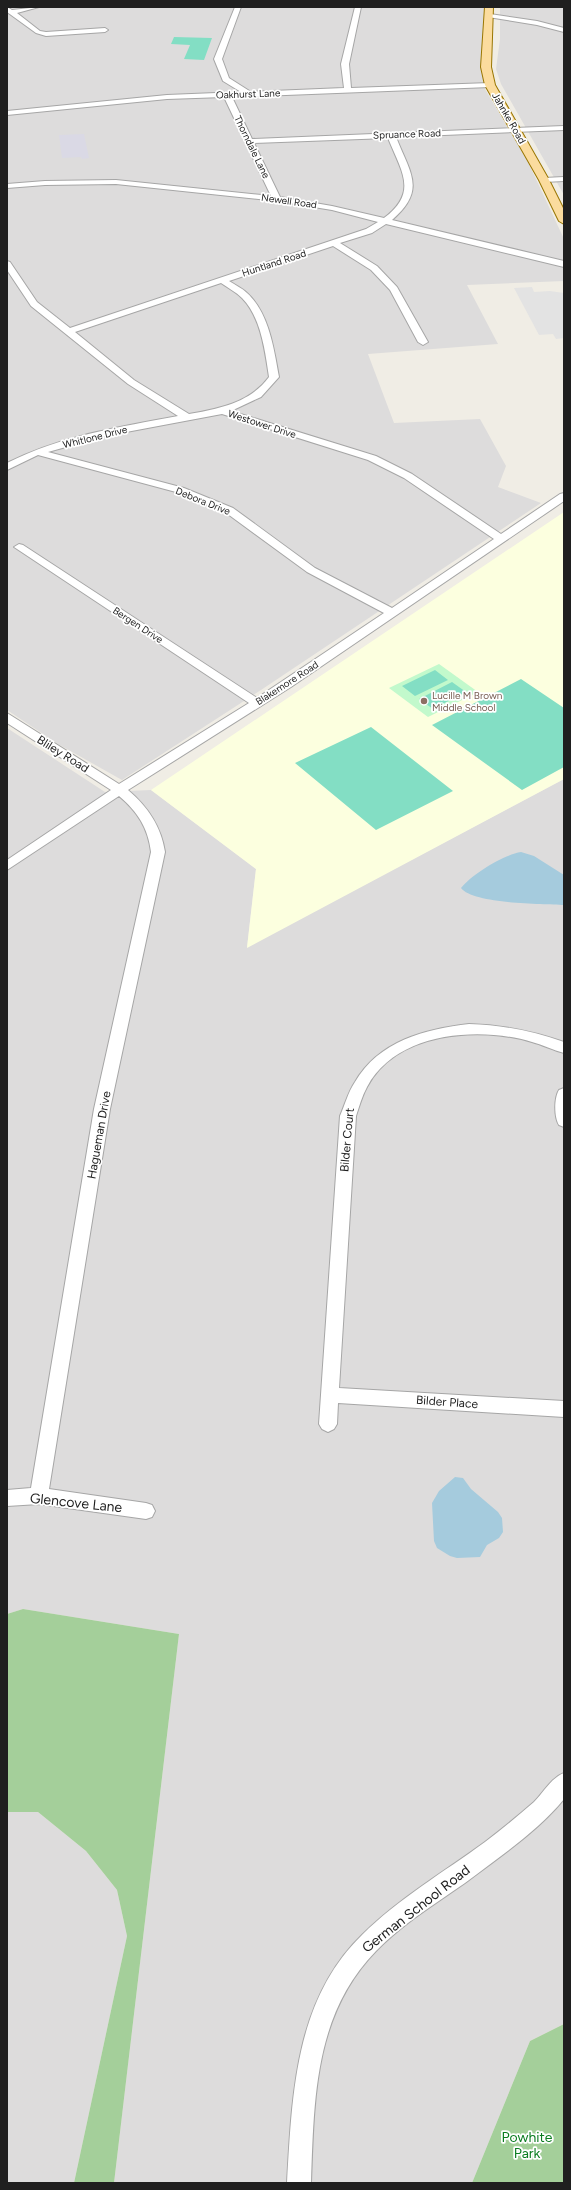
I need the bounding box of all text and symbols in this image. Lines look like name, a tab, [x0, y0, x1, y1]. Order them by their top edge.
street label: Oakhurst Lane	[216, 86, 281, 102]
street label: Jahnke Road	[489, 90, 529, 146]
street label: Thorndale Lane	[231, 113, 273, 181]
street label: Spruance Road	[373, 126, 441, 142]
street label: Newell Road	[260, 191, 318, 211]
street label: Huntland Road	[240, 246, 308, 279]
street label: Westower Drive	[226, 407, 298, 441]
street label: Whitlone Drive	[61, 423, 129, 451]
street label: Debora Drive	[174, 484, 233, 518]
street label: Bergen Drive	[110, 604, 166, 646]
street label: Blakemore Road	[253, 658, 321, 708]
place label: Lucille M Brown Middle School	[432, 689, 503, 714]
marker: Lucille M Brown Middle School	[419, 696, 429, 706]
street label: Bliley Road	[34, 733, 92, 775]
street label: Hagueman Drive	[84, 1089, 114, 1180]
street label: Bilder Court	[337, 1107, 357, 1173]
street label: Bilder Place	[416, 1393, 479, 1411]
street label: Glencove Lane	[29, 1490, 123, 1516]
street label: German School Road	[359, 1862, 473, 1956]
park label: Powhite Park	[502, 2129, 553, 2162]

